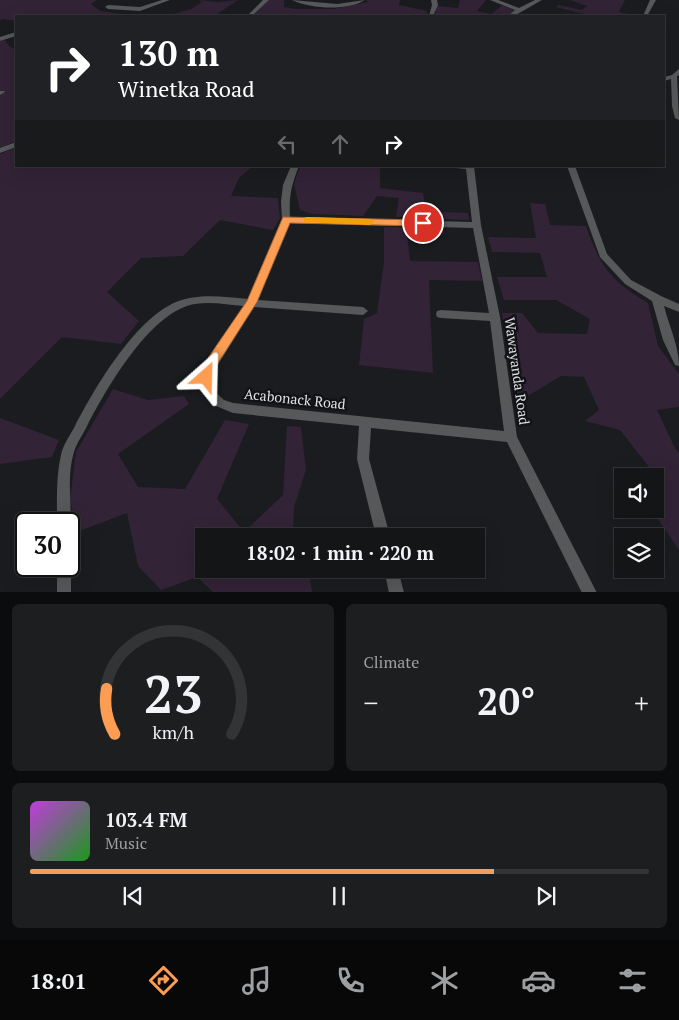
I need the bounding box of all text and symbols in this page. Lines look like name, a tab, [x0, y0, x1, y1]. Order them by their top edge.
text: 130 m	[118, 30, 219, 76]
icon: right	[35, 35, 100, 100]
text: Winetka Road	[118, 74, 254, 103]
icon: left	[273, 130, 301, 158]
icon: ahead	[326, 130, 354, 158]
icon: right	[379, 130, 407, 158]
pin	[402, 202, 444, 244]
icon: arrive	[409, 209, 437, 237]
street label: Wawayanda Road	[501, 316, 534, 426]
position arrow	[179, 350, 231, 402]
street label: Acabonack Road	[243, 384, 347, 413]
map controls	[614, 468, 664, 578]
button: sound	[614, 468, 664, 518]
speed limit sign: 30	[15, 512, 80, 577]
button: layers	[614, 528, 664, 578]
text: 18:02 · 1 min · 220 m	[246, 540, 434, 565]
text: Climate	[364, 651, 419, 673]
text: 23	[143, 659, 202, 728]
text: 20°	[477, 676, 536, 726]
text: −	[364, 684, 378, 721]
text: +	[634, 684, 649, 721]
text: km/h	[152, 720, 194, 744]
text: 103.4 FM	[105, 807, 187, 832]
text: Music	[105, 832, 147, 854]
icon: previous	[119, 882, 147, 910]
icon: pause	[325, 882, 353, 910]
icon: next	[532, 882, 560, 910]
icon: directions	[146, 963, 181, 998]
icon: music	[239, 963, 274, 998]
icon: phone	[333, 963, 368, 998]
icon: climate	[427, 963, 462, 998]
icon: car	[521, 963, 556, 998]
icon: filters	[615, 963, 650, 998]
text: 18:01	[29, 966, 87, 995]

